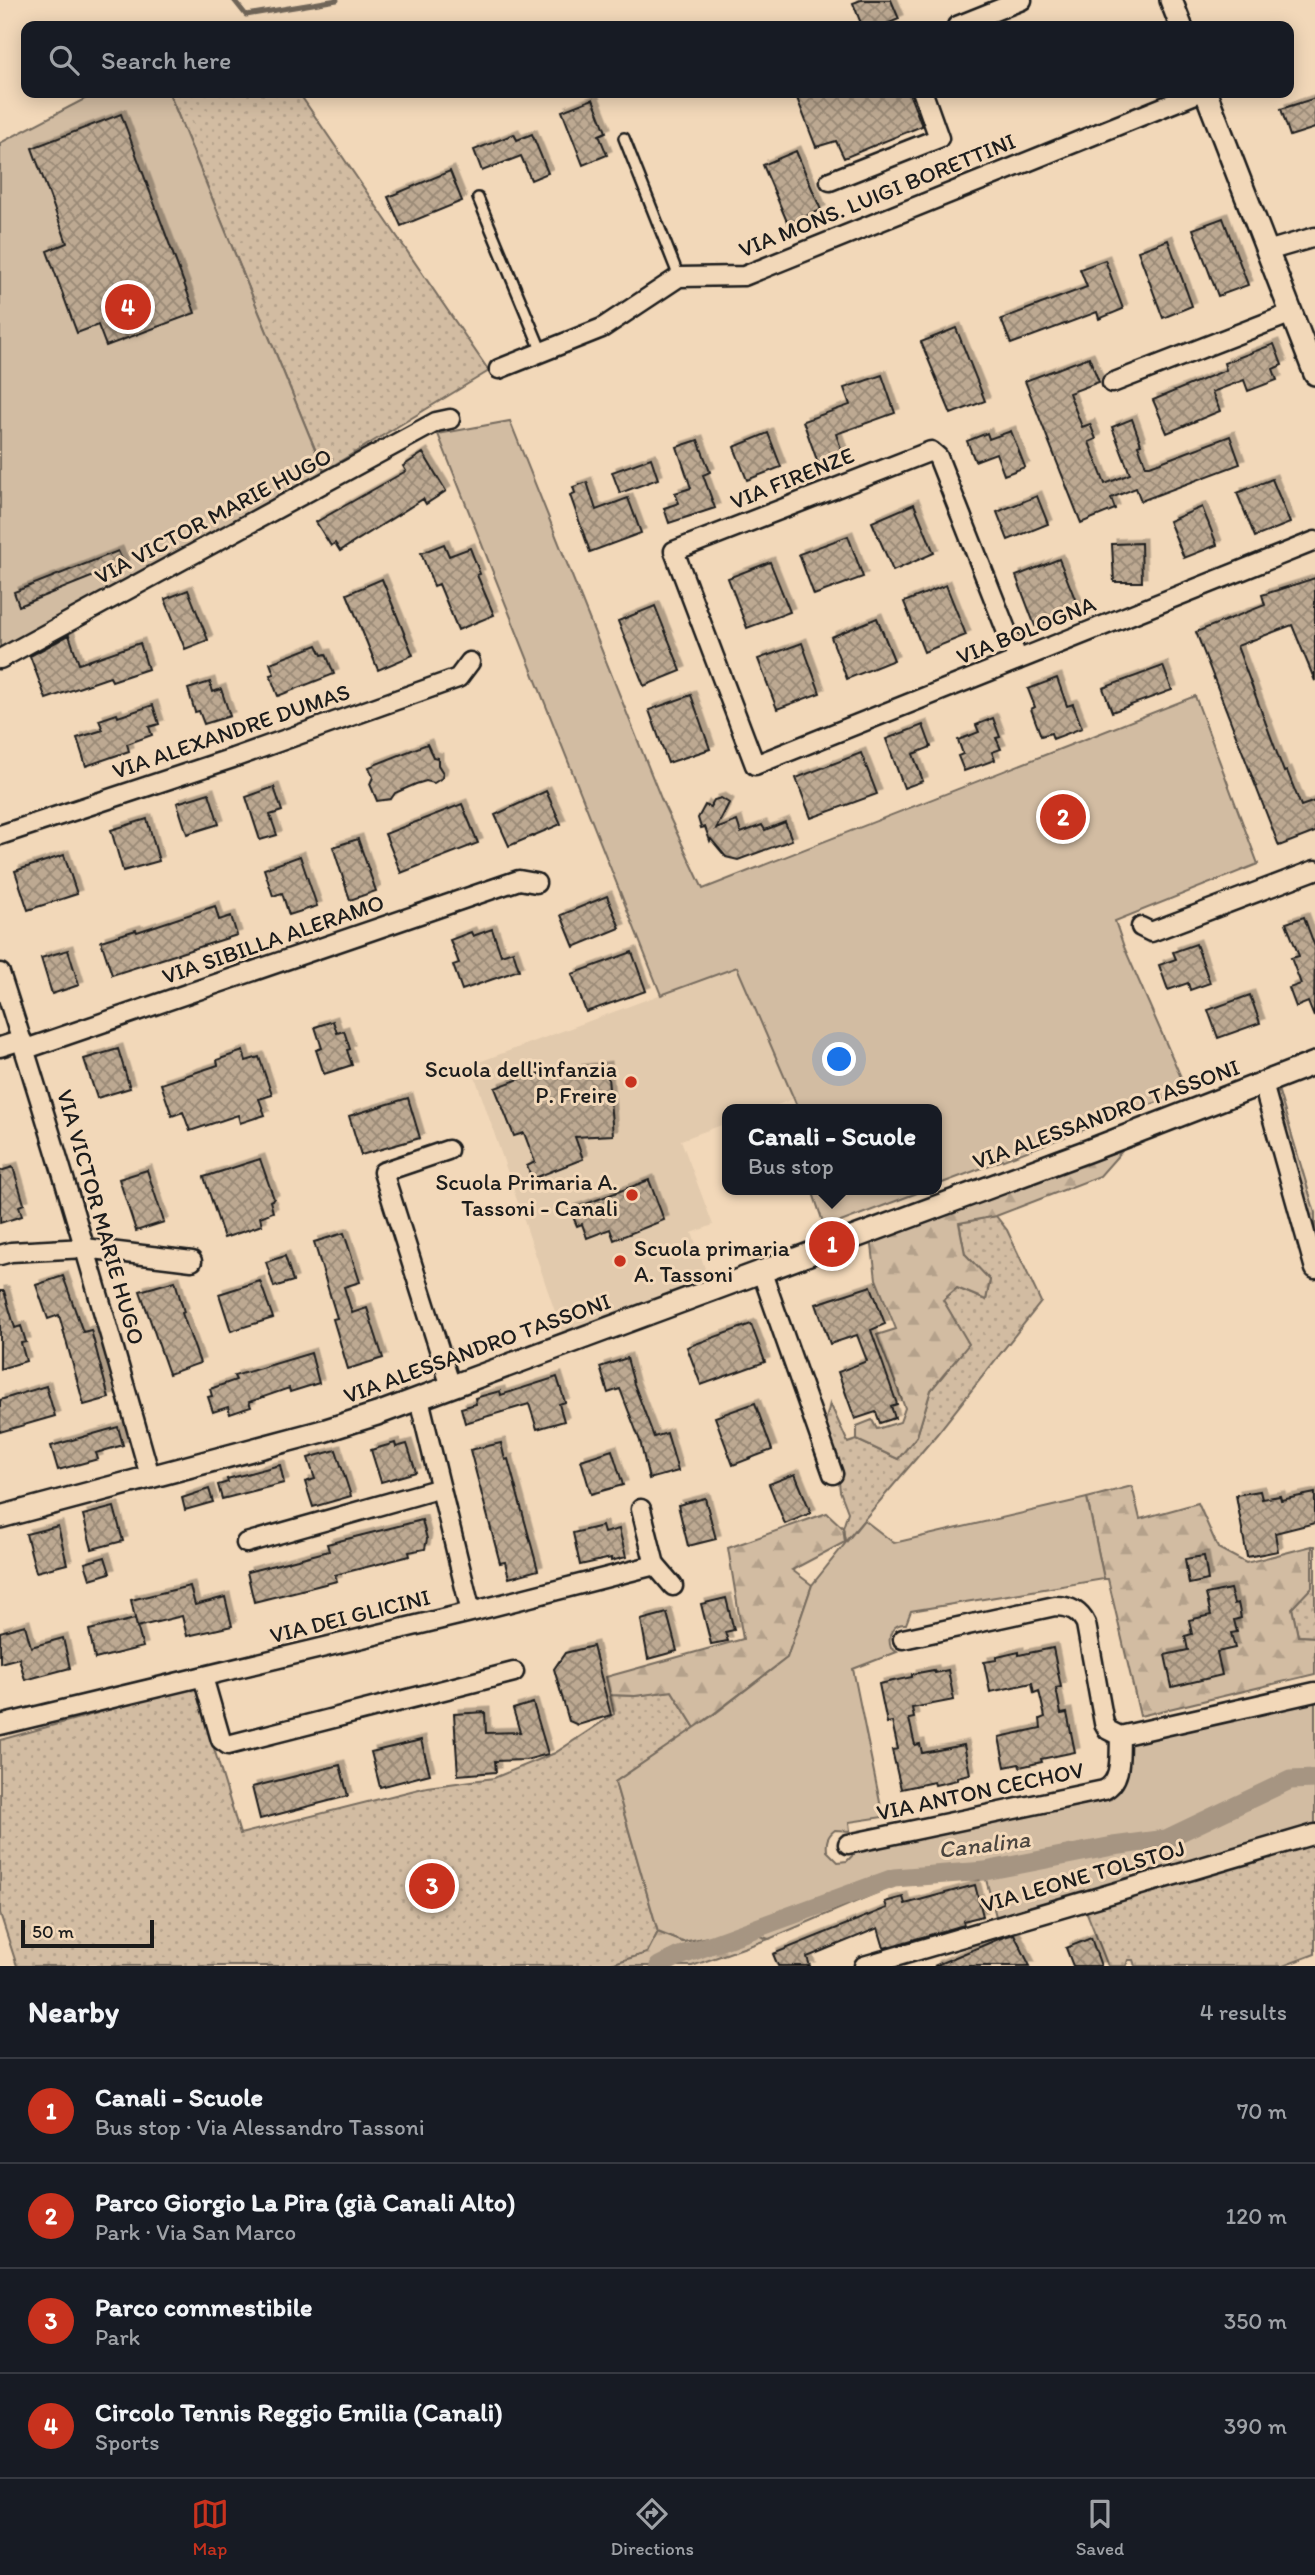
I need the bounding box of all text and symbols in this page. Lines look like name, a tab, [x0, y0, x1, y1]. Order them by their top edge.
search box	[21, 21, 1294, 98]
icon: search	[45, 41, 83, 79]
text: Search here	[101, 44, 231, 76]
street label: VIA MONS. LUIGI BORETTINI	[734, 127, 1020, 263]
pin: 4	[105, 281, 151, 333]
street label: VIA FIRENZE	[726, 440, 858, 515]
street label: VIA VICTOR MARIE HUGO	[90, 442, 336, 590]
street label: VIA BOLOGNA	[952, 589, 1100, 671]
street label: VIA ALEXANDRE DUMAS	[109, 677, 353, 785]
pin: 2	[1040, 791, 1086, 843]
street label: VIA SIBILLA ALERAMO	[158, 888, 388, 990]
your location	[822, 1042, 856, 1076]
street label: VIA ALESSANDRO TASSONI	[969, 1053, 1243, 1175]
place label: Scuola dell'infanzia P. Freire	[425, 1055, 617, 1109]
marker: Scuola dell'infanzia P. Freire	[623, 1074, 639, 1090]
street label: VIA VICTOR MARIE HUGO	[51, 1086, 151, 1348]
popup	[722, 1104, 942, 1195]
text: Canali - Scuole	[748, 1120, 916, 1152]
text: Bus stop	[748, 1152, 834, 1180]
place label: Scuola Primaria A. Tassoni - Canali	[435, 1168, 618, 1222]
marker: Scuola Primaria A. Tassoni - Canali	[624, 1187, 640, 1203]
pin: 1	[809, 1218, 855, 1270]
place label: Scuola primaria A. Tassoni	[634, 1234, 790, 1288]
marker: Scuola primaria A. Tassoni	[612, 1253, 628, 1269]
street label: VIA ALESSANDRO TASSONI	[340, 1287, 614, 1409]
street label: VIA DEI GLICINI	[267, 1583, 433, 1649]
street label: VIA ANTON CECHOV	[874, 1755, 1087, 1827]
water label: Canalina	[936, 1824, 1032, 1864]
street label: VIA LEONE TOLSTOJ	[978, 1834, 1188, 1918]
pin: 3	[409, 1860, 455, 1912]
scale bar	[21, 1917, 154, 1949]
text: 50 m	[32, 1920, 74, 1943]
text: Nearby	[28, 1993, 119, 2030]
text: 4 results	[1200, 1998, 1287, 2026]
text: Canali - Scuole	[95, 2081, 263, 2113]
text: 1	[46, 2097, 56, 2125]
text: 70 m	[1237, 2097, 1287, 2125]
text: Bus stop · Via Alessandro Tassoni	[95, 2113, 425, 2141]
text: Parco Giorgio La Pira (già Canali Alto)	[95, 2186, 516, 2218]
text: 2	[45, 2202, 57, 2230]
text: 120 m	[1226, 2202, 1287, 2230]
text: Park · Via San Marco	[95, 2218, 296, 2246]
text: Parco commestibile	[95, 2291, 312, 2323]
text: 3	[45, 2307, 57, 2335]
text: 350 m	[1224, 2307, 1287, 2335]
text: Park	[95, 2323, 140, 2351]
text: Circolo Tennis Reggio Emilia (Canali)	[95, 2396, 503, 2428]
text: 4	[44, 2412, 58, 2440]
text: 390 m	[1224, 2412, 1287, 2440]
text: Sports	[95, 2428, 159, 2456]
tab: Map	[191, 2495, 229, 2560]
tab: Directions	[610, 2495, 694, 2560]
tab: Saved	[1076, 2495, 1124, 2560]

